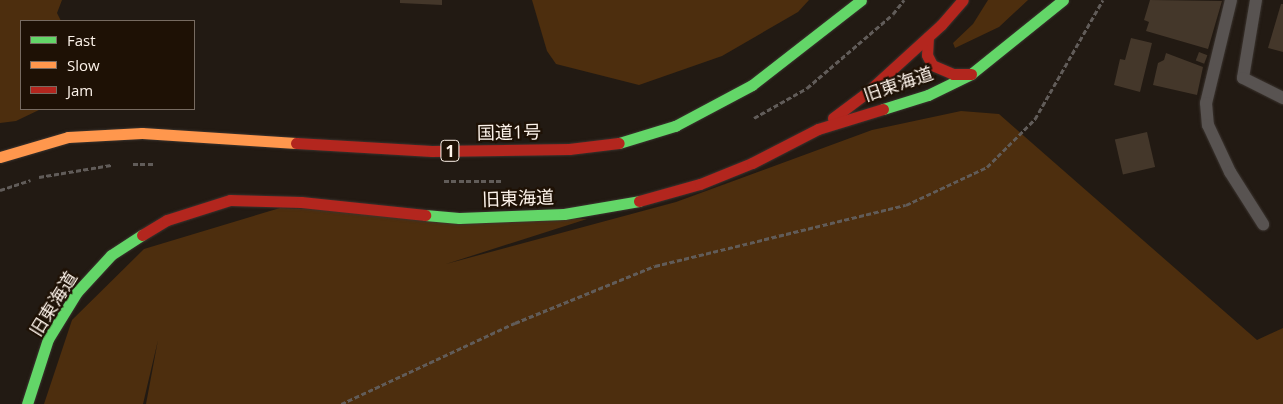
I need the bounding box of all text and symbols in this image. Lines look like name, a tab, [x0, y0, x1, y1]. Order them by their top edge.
legend	[20, 20, 195, 110]
text: Fast	[67, 30, 96, 50]
text: Slow	[67, 55, 100, 75]
street label: 旧東海道	[860, 62, 936, 106]
text: Jam	[67, 80, 93, 100]
street label: 国道1号	[477, 121, 541, 143]
road number: 1	[440, 138, 460, 164]
street label: 旧東海道	[482, 186, 554, 210]
street label: 旧東海道	[25, 268, 81, 340]

